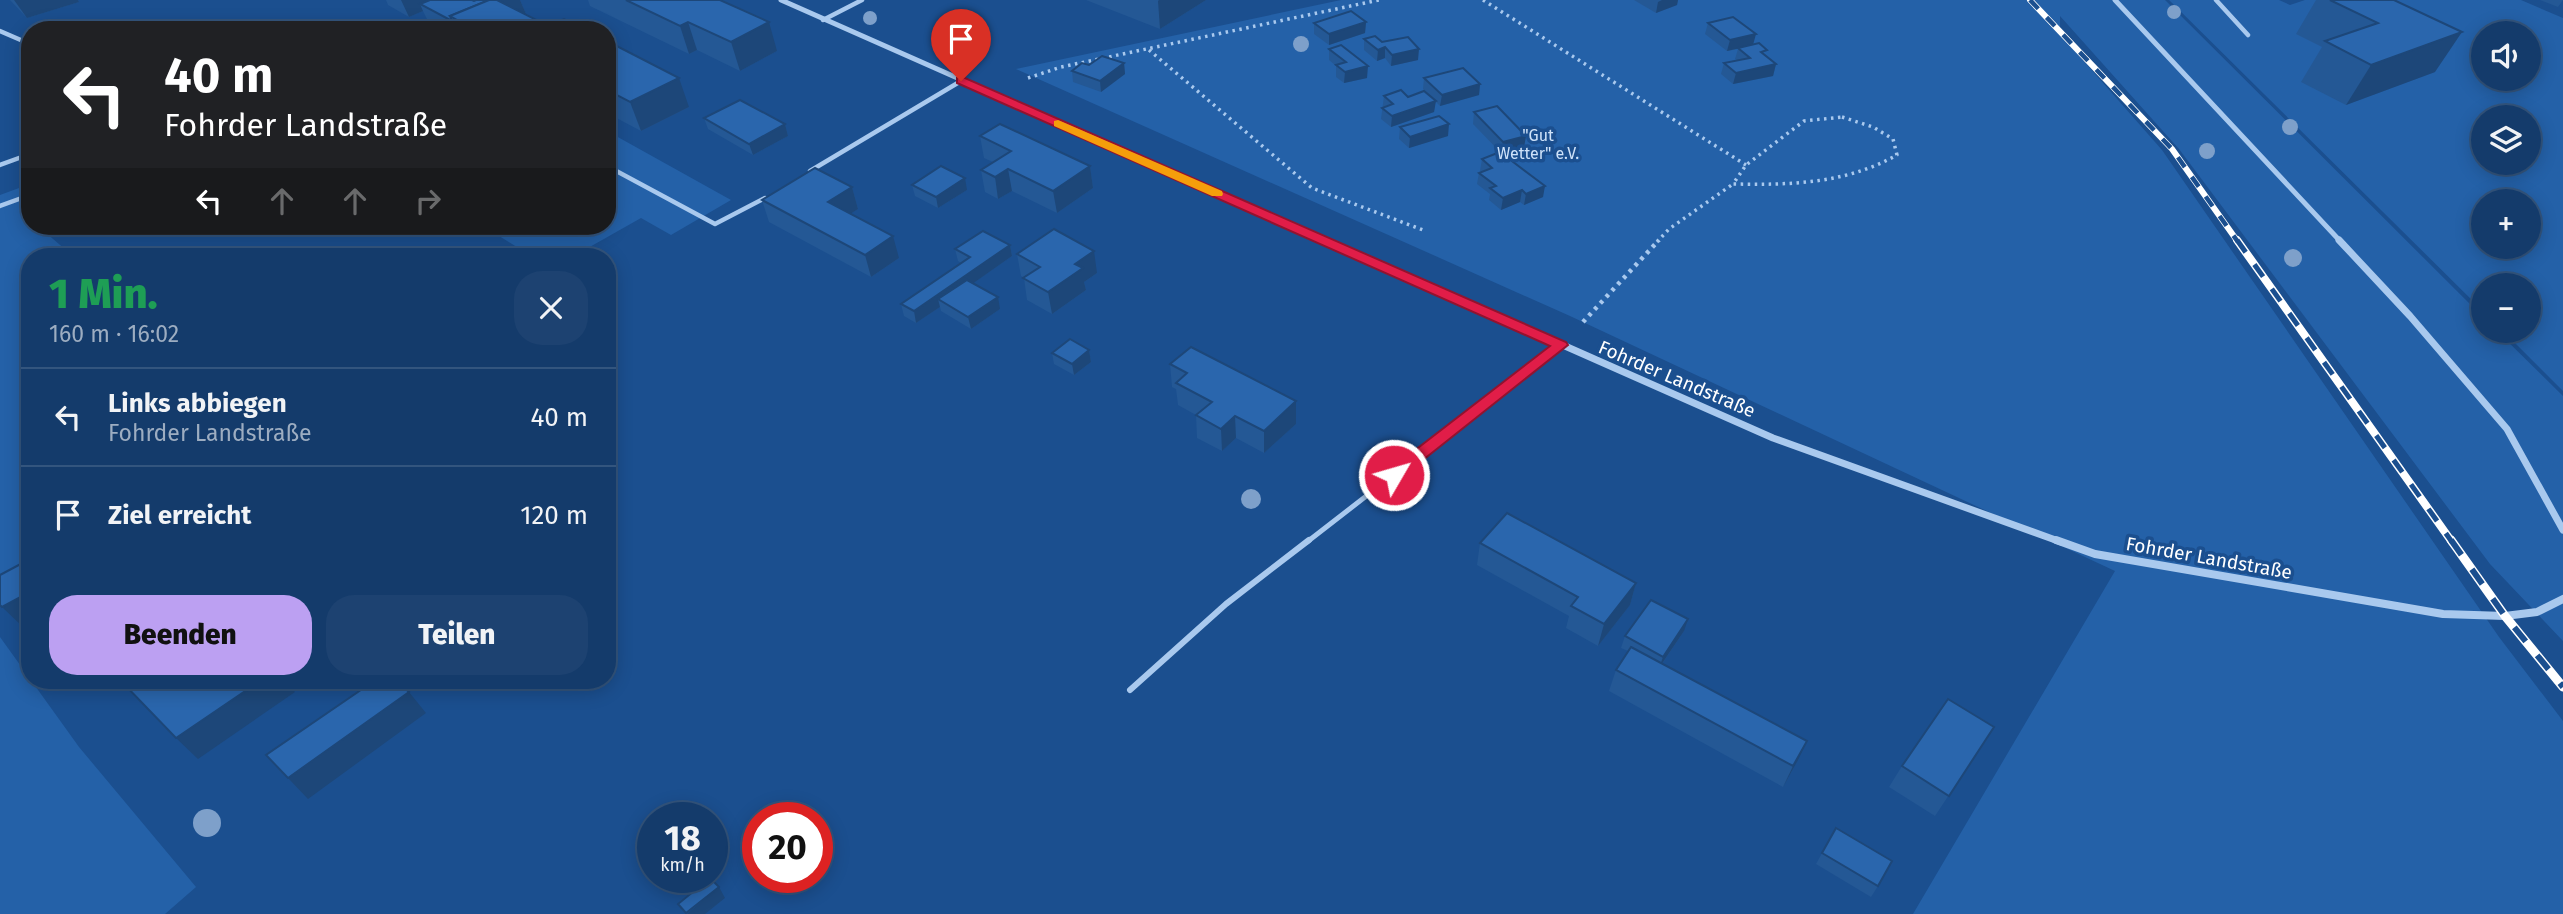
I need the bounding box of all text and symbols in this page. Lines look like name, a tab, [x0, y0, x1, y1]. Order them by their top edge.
pin	[931, 9, 991, 81]
icon: arrive	[942, 20, 980, 58]
map controls	[2471, 21, 2541, 343]
button: sound	[2471, 21, 2541, 91]
text: 40 m	[164, 46, 273, 105]
icon: left	[49, 49, 140, 140]
button: layers	[2471, 105, 2541, 175]
text: Fohrder Landstraße	[164, 106, 447, 144]
park label: "Gut Wetter" e.V.	[1497, 126, 1579, 163]
icon: left	[190, 182, 228, 220]
icon: ahead	[263, 182, 301, 220]
icon: ahead	[336, 182, 374, 220]
icon: right	[409, 182, 447, 220]
button: +	[2471, 189, 2541, 259]
text: 1 Min.	[49, 269, 158, 319]
button: close	[514, 271, 588, 345]
button: −	[2471, 273, 2541, 343]
text: 160 m · 16:02	[49, 320, 179, 348]
street label: Fohrder Landstraße	[1595, 336, 1759, 422]
text: Links abbiegen	[108, 388, 287, 419]
icon: left	[49, 398, 87, 436]
text: 40 m	[530, 402, 588, 433]
text: Fohrder Landstraße	[108, 419, 312, 447]
position arrow	[1357, 438, 1431, 512]
icon: arrive	[49, 496, 87, 534]
text: Ziel erreicht	[108, 500, 251, 531]
text: 120 m	[520, 500, 588, 531]
street label: Fohrder Landstraße	[2124, 532, 2294, 584]
button: Beenden	[49, 595, 312, 675]
button: Teilen	[326, 595, 588, 675]
speed limit sign: 20	[742, 802, 833, 893]
text: 18	[664, 817, 701, 859]
text: km/h	[660, 854, 705, 876]

